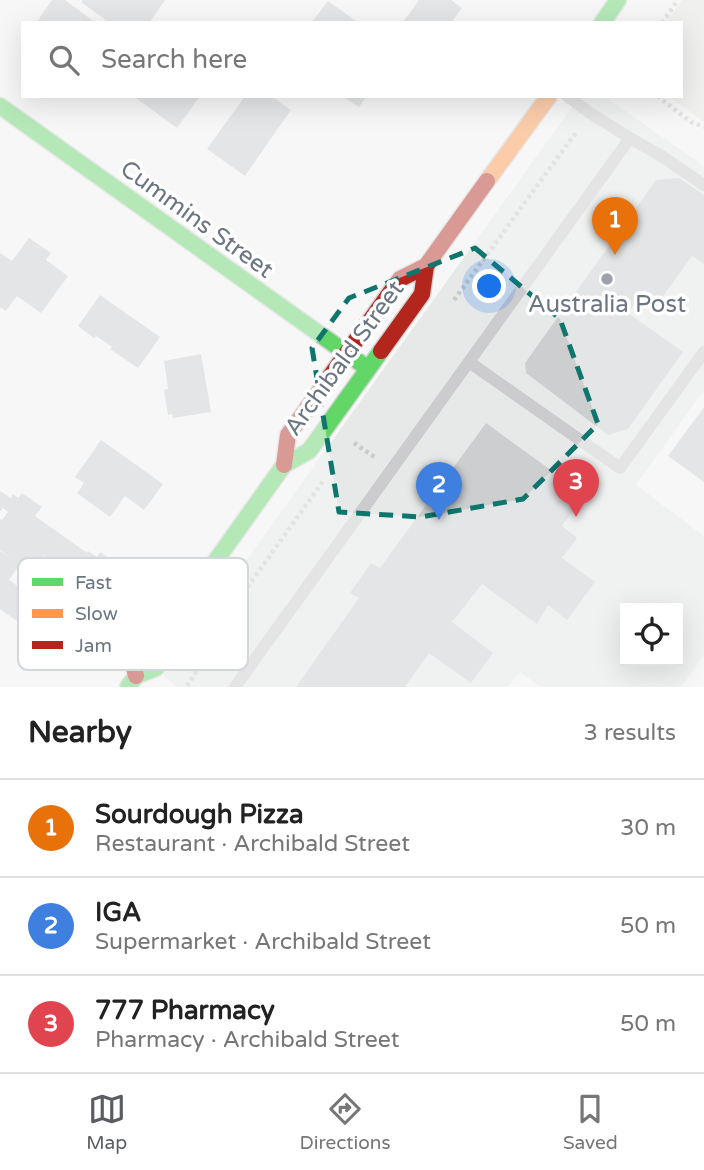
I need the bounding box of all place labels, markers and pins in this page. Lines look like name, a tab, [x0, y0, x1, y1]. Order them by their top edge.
pin: 1	[592, 197, 638, 255]
marker: Australia Post	[599, 271, 615, 287]
place label: Australia Post	[528, 290, 686, 319]
pin: 3	[553, 459, 599, 517]
pin: 2	[416, 462, 462, 520]

